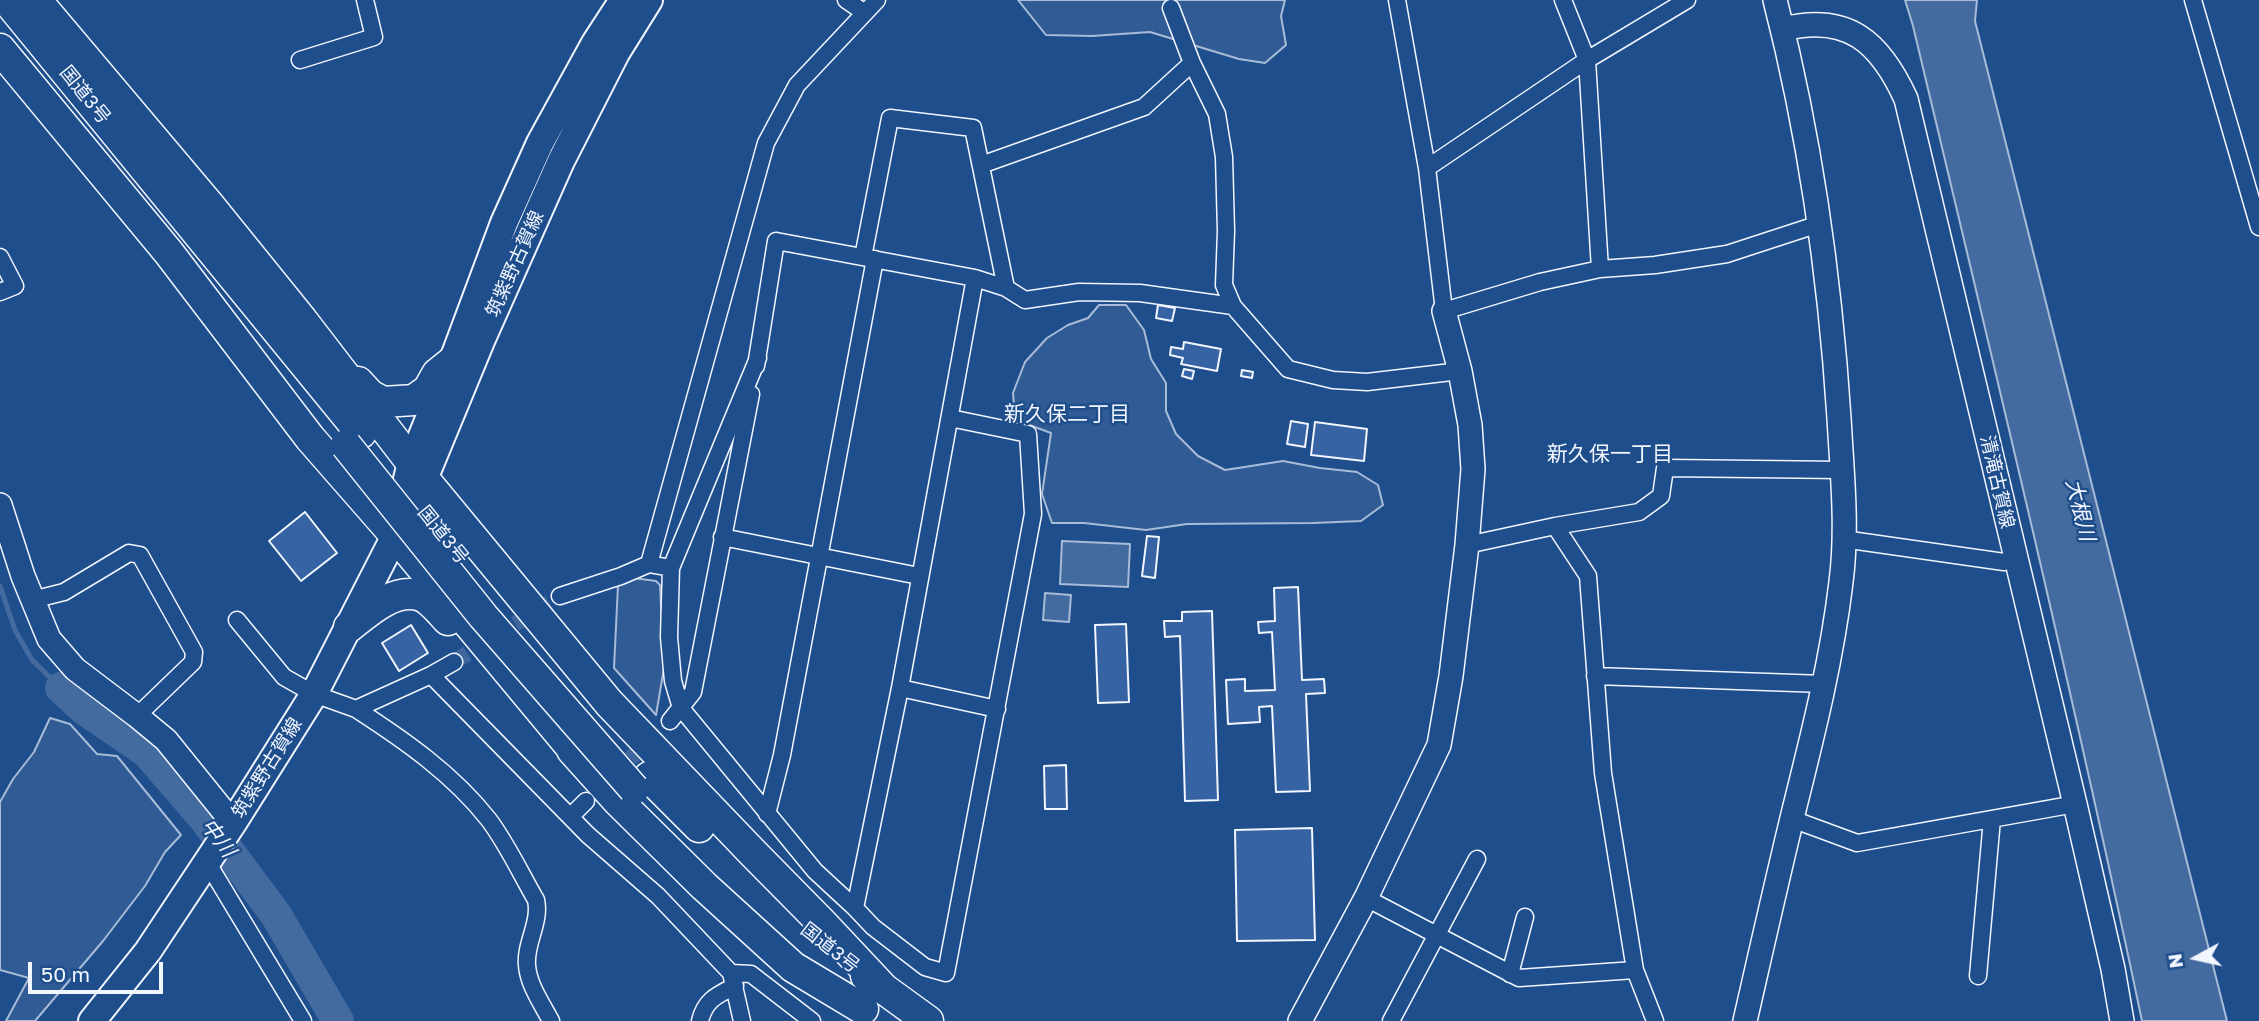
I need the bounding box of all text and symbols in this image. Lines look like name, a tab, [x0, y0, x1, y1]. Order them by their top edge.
street label: 国道3号	[55, 61, 115, 129]
street label: 筑紫野古賀線	[481, 207, 549, 321]
district label: 新久保二丁目	[1004, 401, 1130, 427]
street label: 清滝古賀線	[1975, 433, 2019, 531]
district label: 新久保一丁目	[1547, 441, 1673, 467]
water label: 大根川	[2060, 476, 2100, 544]
street label: 国道3号	[413, 501, 473, 569]
street label: 筑紫野古賀線	[227, 714, 307, 822]
water label: 中川	[195, 814, 241, 862]
street label: 国道3号	[796, 918, 864, 978]
north arrow	[2161, 923, 2231, 993]
scale bar	[32, 948, 166, 992]
text: N	[2162, 952, 2187, 970]
text: 50 m	[41, 961, 90, 987]

